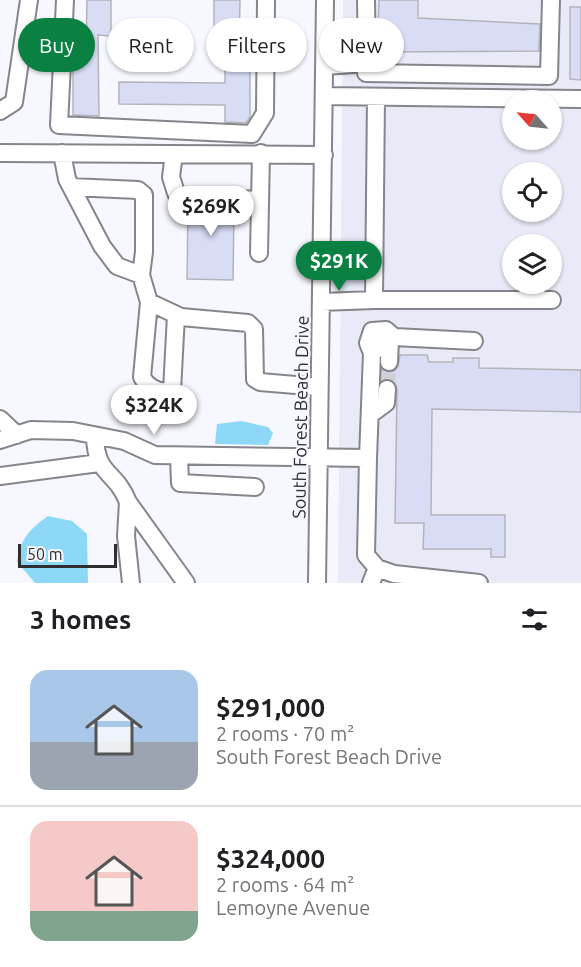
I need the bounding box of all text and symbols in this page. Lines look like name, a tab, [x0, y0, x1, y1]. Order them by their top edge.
chip: Buy	[18, 18, 95, 72]
chip: Rent	[107, 18, 194, 72]
chip: Filters	[206, 18, 307, 72]
chip: New	[319, 18, 404, 72]
north arrow	[502, 90, 562, 150]
map controls	[502, 90, 562, 294]
button: locate	[502, 162, 562, 222]
pin: $269K	[169, 186, 253, 237]
text: $269K	[182, 194, 240, 217]
button: layers	[502, 234, 562, 294]
pin: $291K	[297, 241, 381, 292]
text: $291K	[310, 249, 368, 272]
street label: South Forest Beach Drive	[288, 315, 312, 519]
pin: $324K	[112, 385, 196, 436]
text: $324K	[125, 393, 183, 416]
scale bar	[18, 541, 117, 568]
text: 50 m	[27, 545, 63, 563]
icon: filters	[518, 603, 551, 636]
text: 3 homes	[30, 605, 131, 634]
text: $291,000	[216, 693, 325, 722]
icon: home	[78, 694, 150, 766]
text: 2 rooms · 70 m²	[216, 722, 354, 745]
text: South Forest Beach Drive	[216, 745, 442, 768]
text: $324,000	[216, 844, 325, 873]
icon: home	[78, 845, 150, 917]
text: 2 rooms · 64 m²	[216, 873, 354, 896]
text: Lemoyne Avenue	[216, 896, 370, 919]

